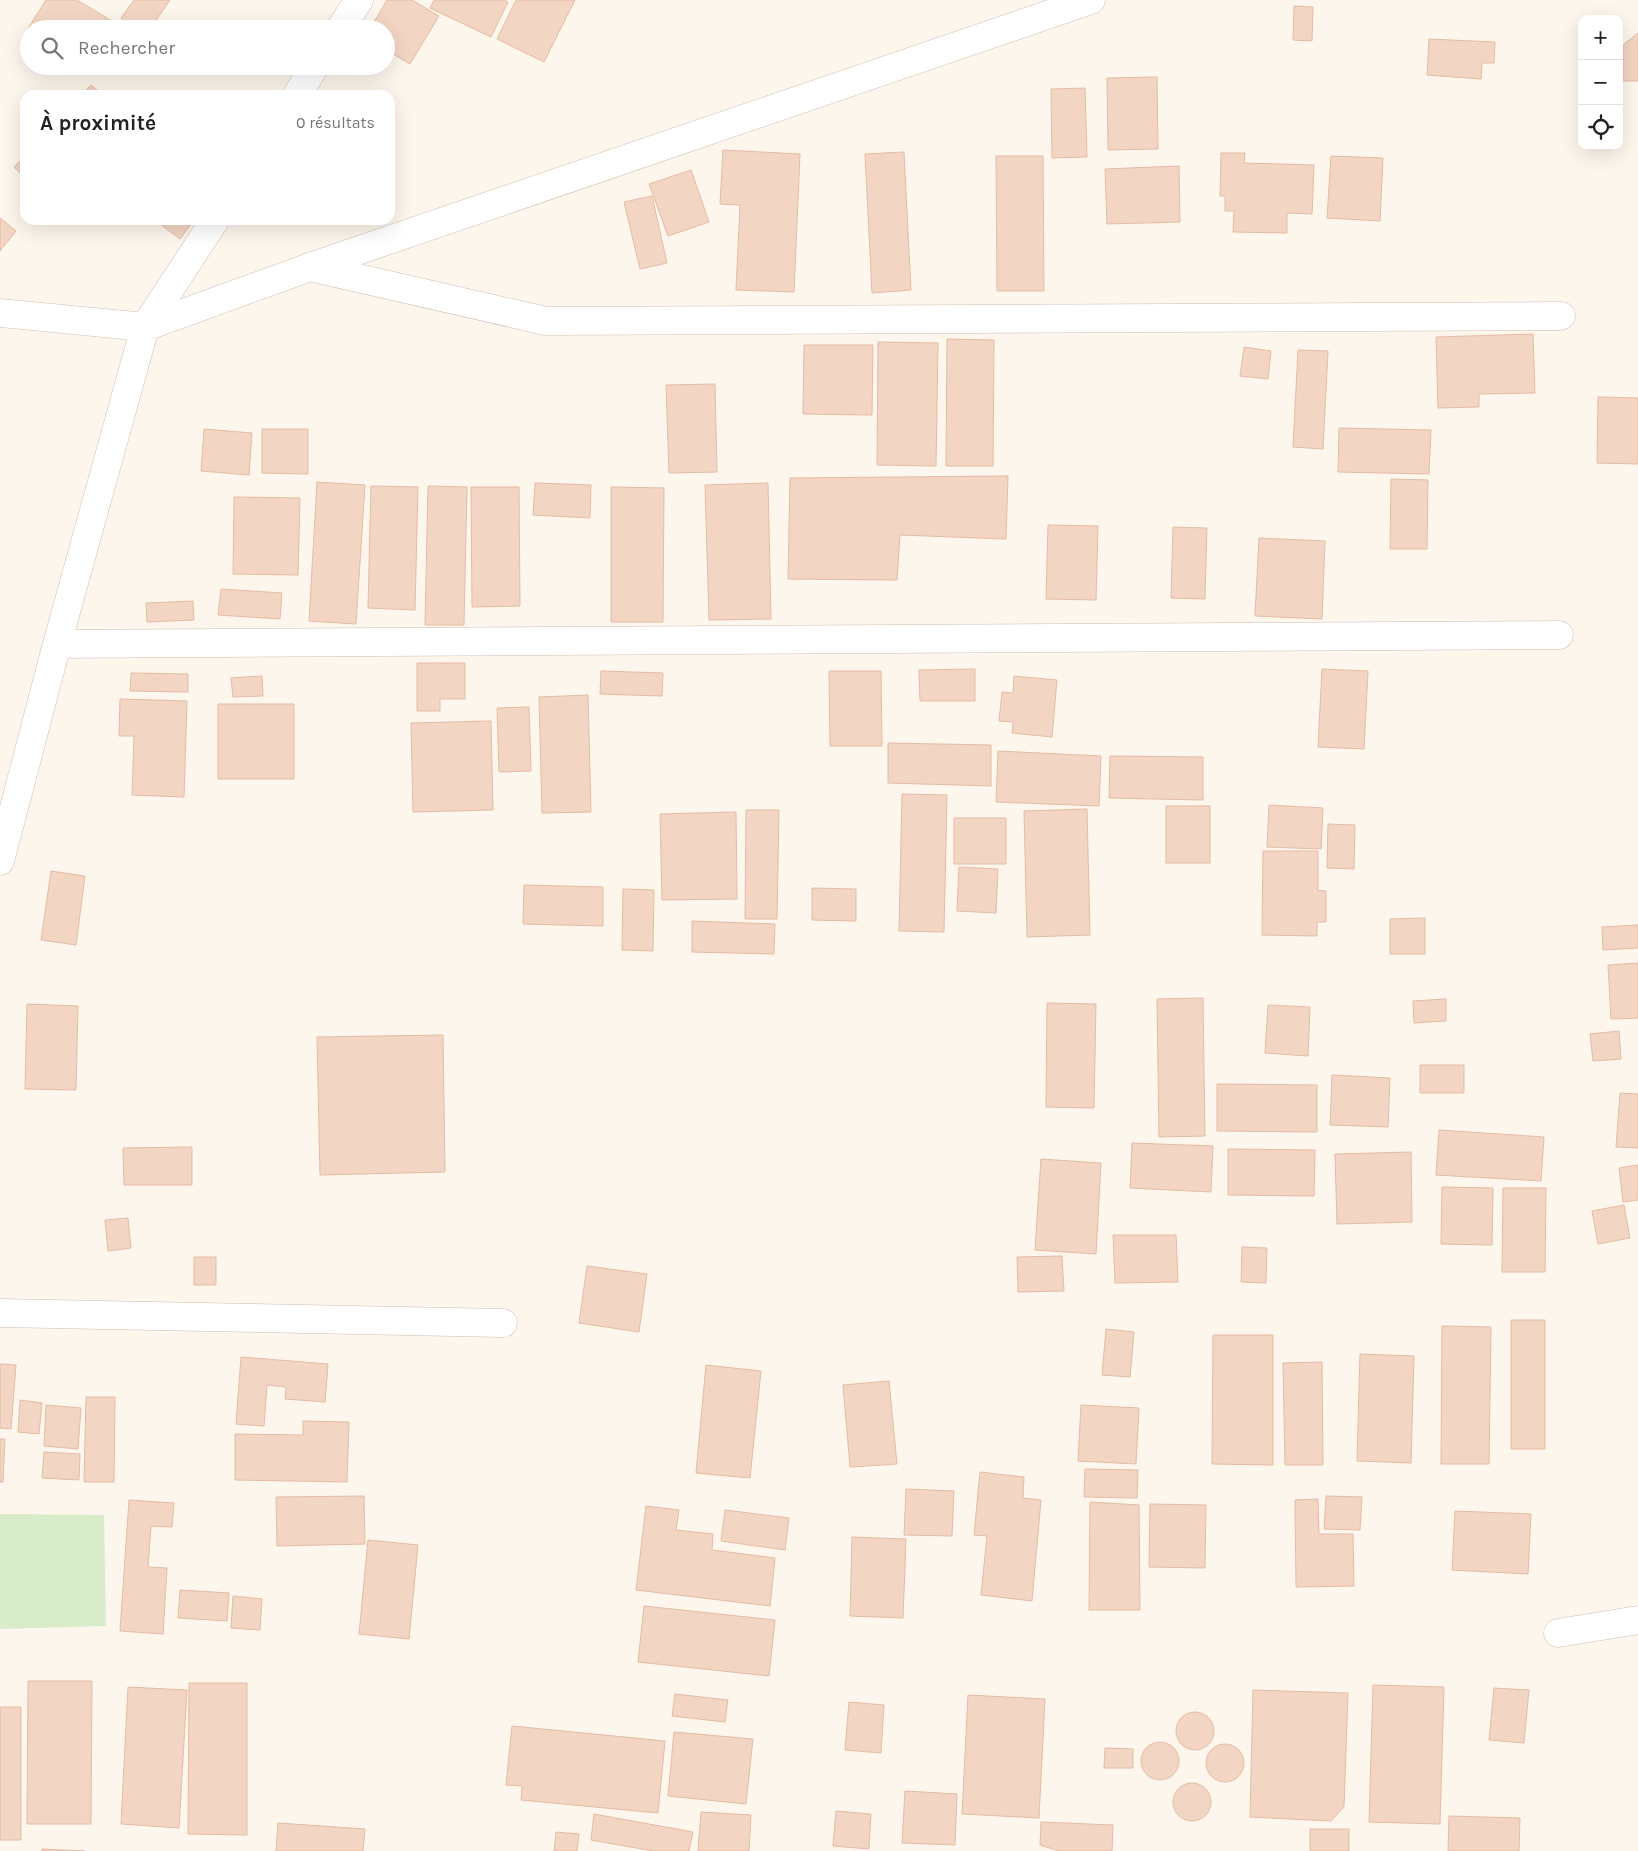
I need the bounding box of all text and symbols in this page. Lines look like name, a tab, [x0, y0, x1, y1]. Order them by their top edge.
map controls	[1578, 15, 1623, 150]
button: +	[1578, 15, 1623, 60]
search box	[20, 20, 395, 75]
icon: search	[38, 34, 66, 62]
text: Rechercher	[78, 37, 175, 59]
button: −	[1578, 60, 1623, 105]
button: locate	[1578, 105, 1623, 150]
text: À proximité	[40, 111, 156, 135]
text: 0 résultats	[296, 113, 375, 132]

